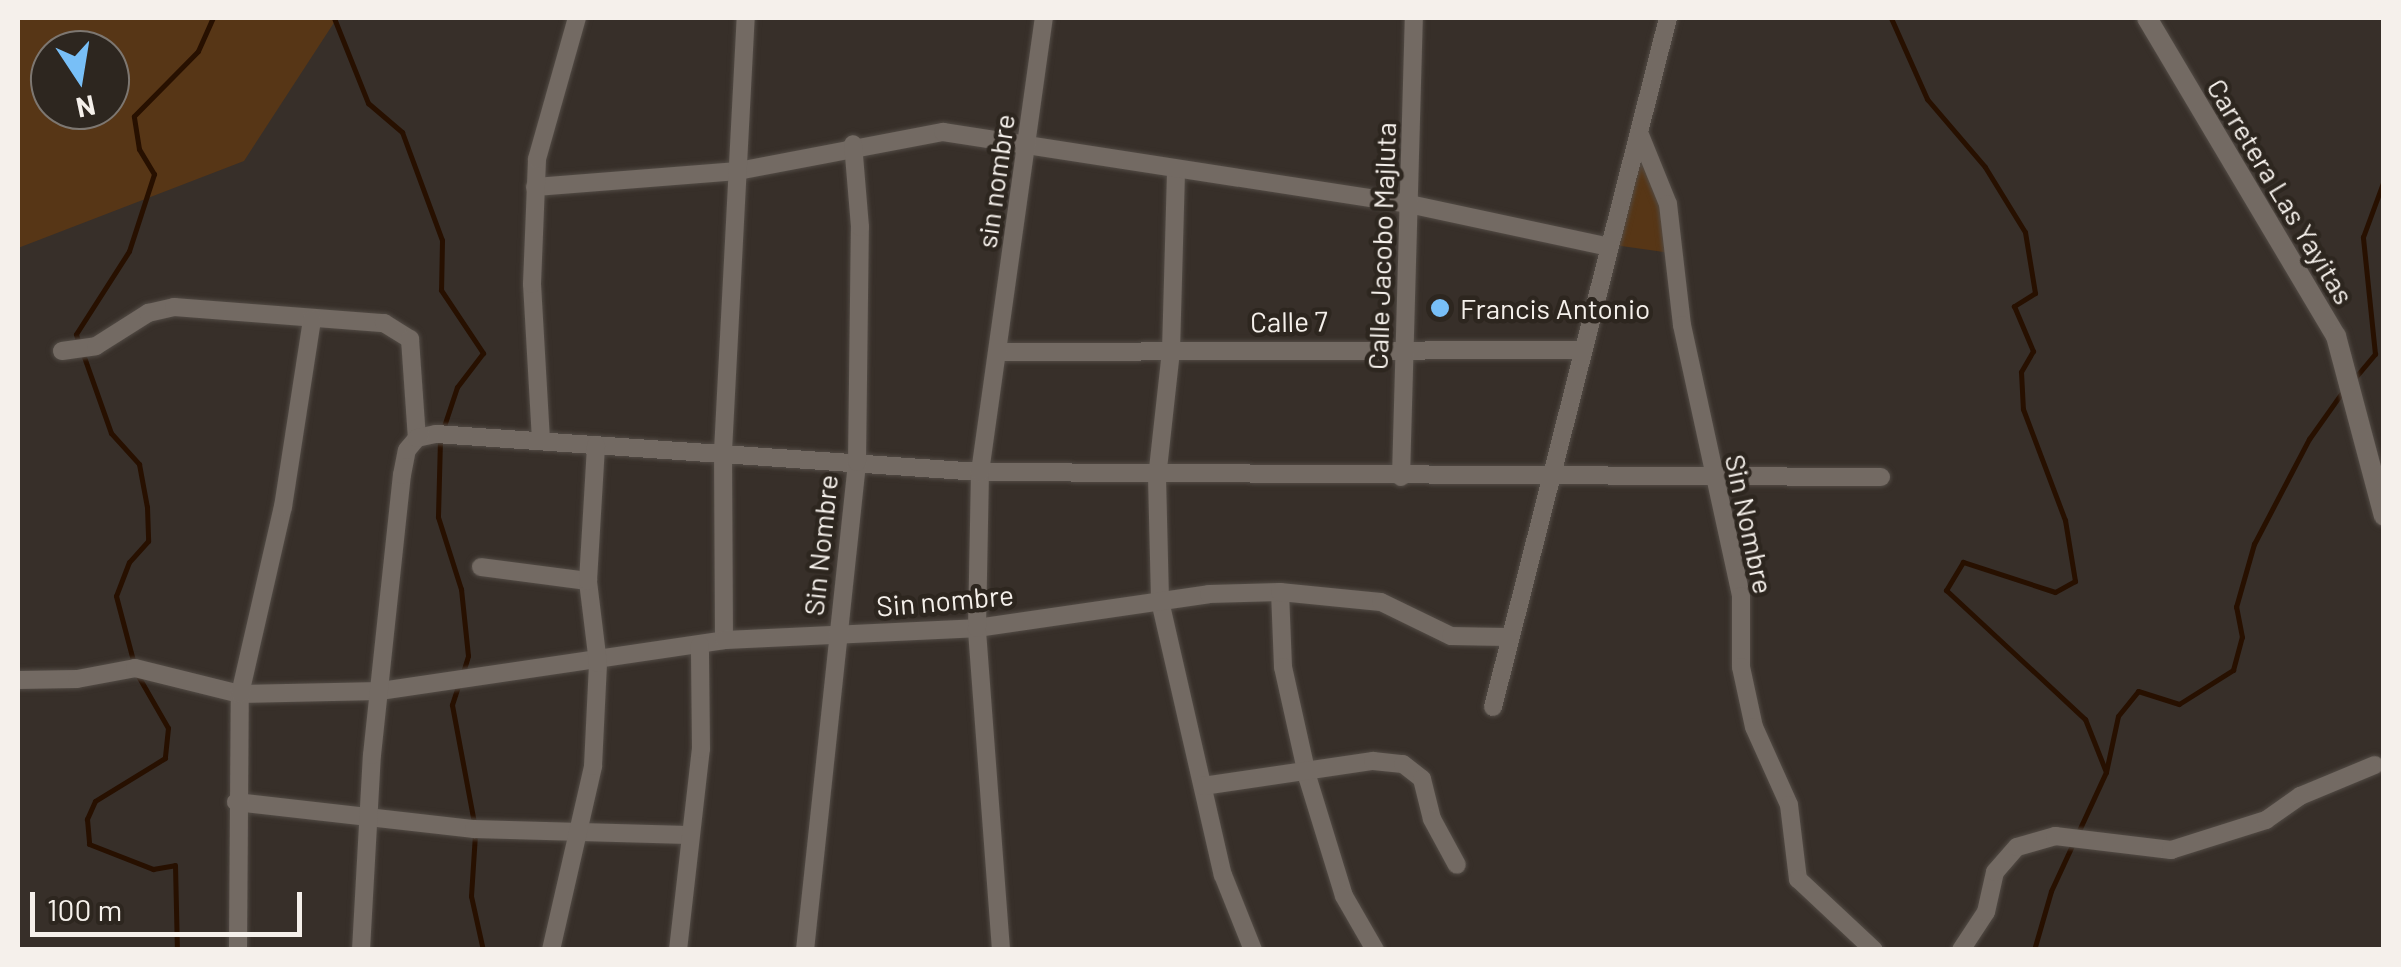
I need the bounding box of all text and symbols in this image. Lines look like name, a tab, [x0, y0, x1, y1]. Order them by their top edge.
north arrow	[30, 30, 130, 130]
street label: Carretera Las Yayitas	[2200, 72, 2362, 310]
text: N	[73, 89, 98, 126]
street label: sin nombre	[969, 112, 1021, 250]
street label: Calle Jacobo Majluta	[1360, 122, 1402, 370]
place label: Francis Antonio	[1460, 291, 1650, 325]
marker: Francis Antonio	[1429, 297, 1451, 319]
street label: Calle 7	[1250, 304, 1328, 338]
street label: Sin Nombre	[1719, 451, 1781, 597]
street label: Sin Nombre	[796, 473, 844, 617]
street label: Sin nombre	[875, 577, 1015, 623]
scale bar	[35, 872, 308, 934]
text: 100 m	[47, 891, 122, 927]

